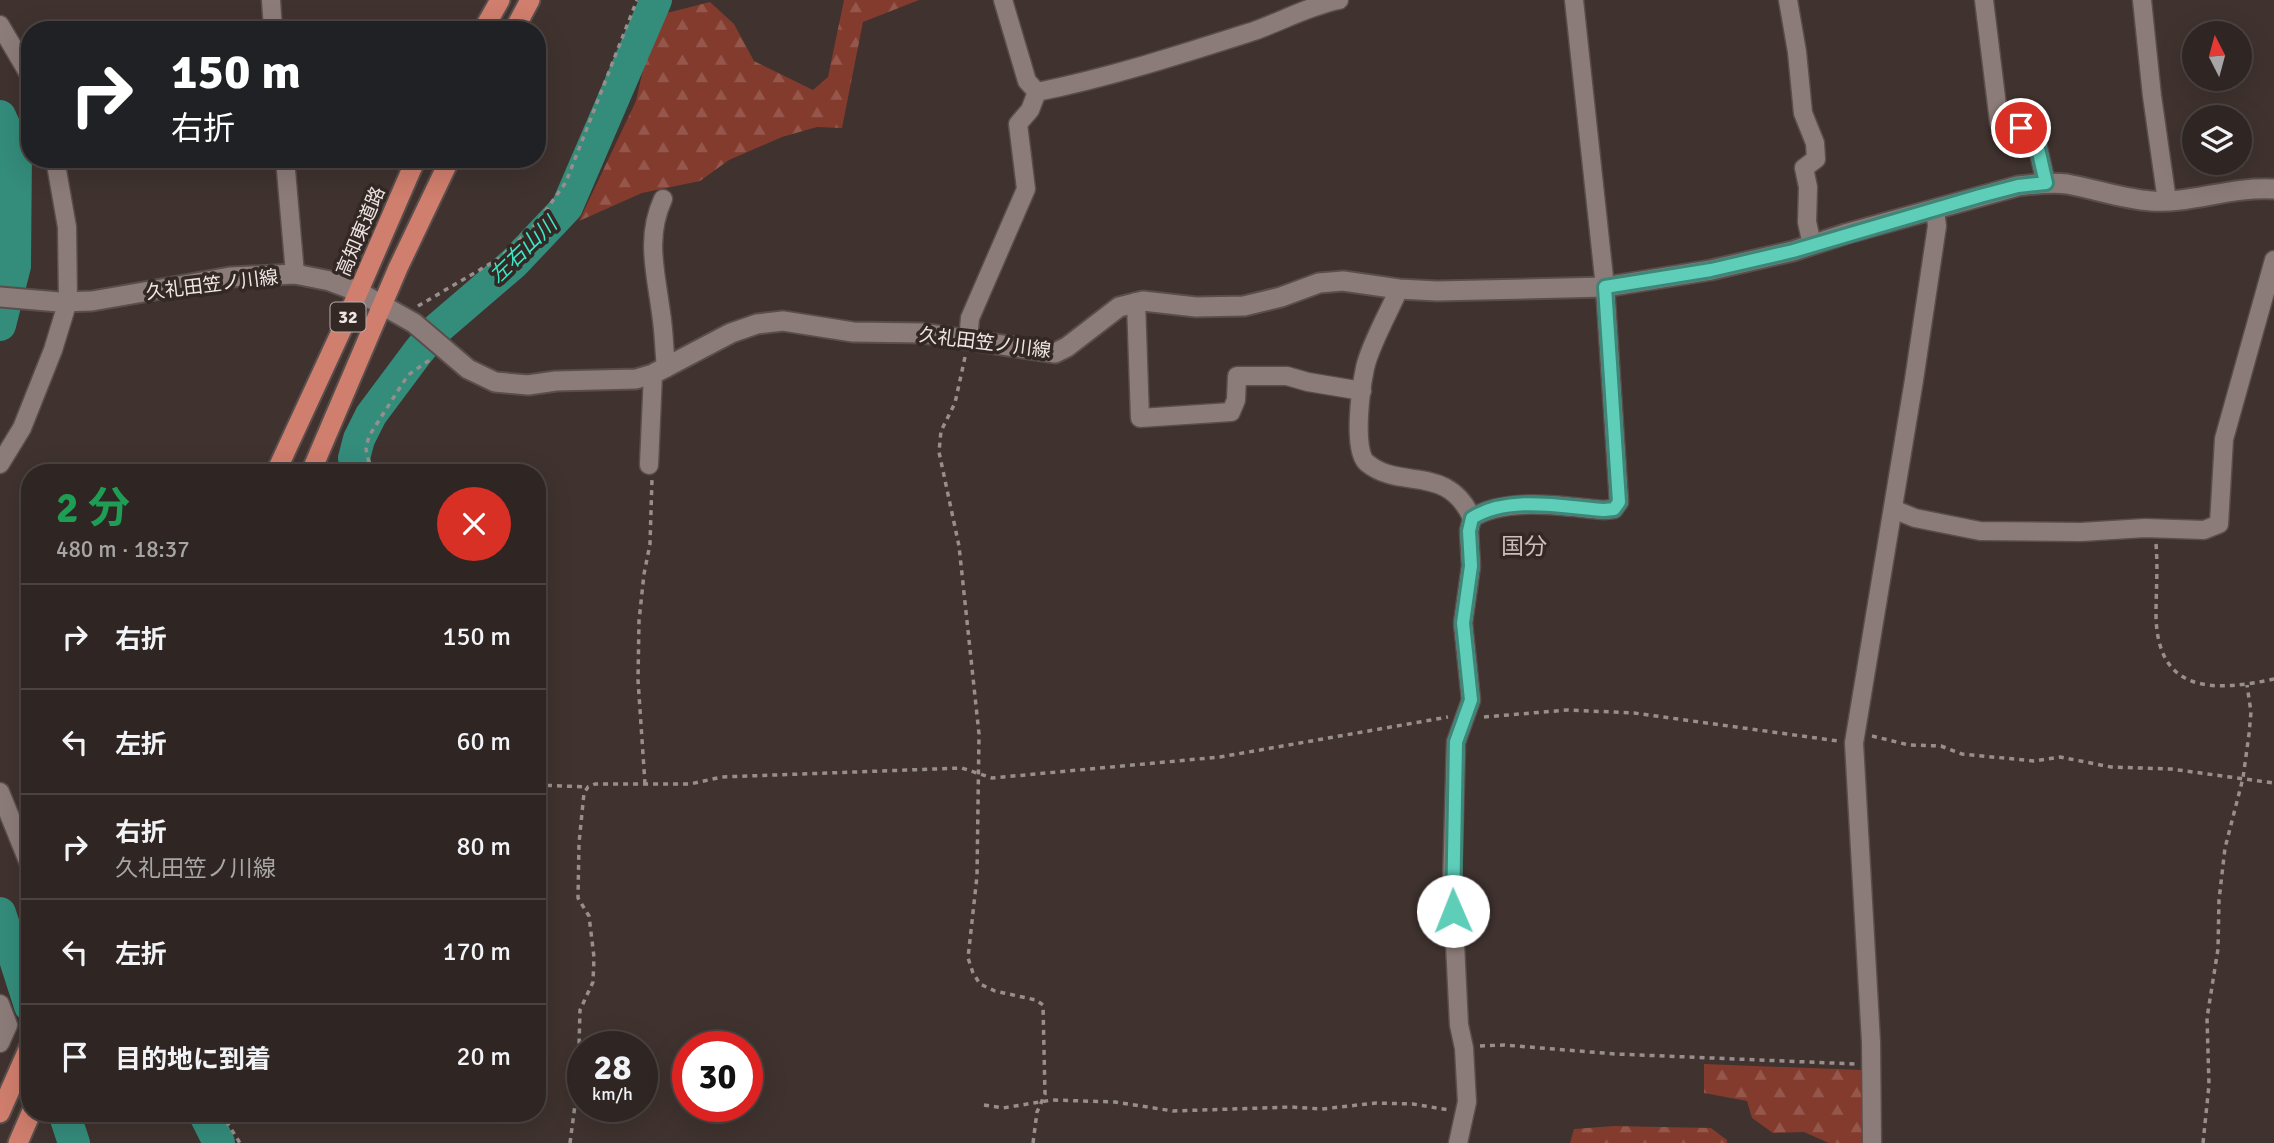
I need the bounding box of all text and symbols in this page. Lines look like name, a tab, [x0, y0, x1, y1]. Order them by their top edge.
north arrow	[2182, 21, 2252, 91]
map controls	[2182, 21, 2252, 175]
text: 150 m	[171, 42, 301, 102]
icon: right	[56, 49, 147, 140]
pin	[1991, 98, 2051, 158]
button: layers	[2182, 105, 2252, 175]
text: 右折	[171, 109, 235, 148]
icon: arrive	[2002, 109, 2040, 147]
street label: 高知東道路	[331, 183, 391, 280]
water label: 左右山川	[484, 210, 564, 289]
street label: 久礼田笠ノ川線	[145, 265, 280, 305]
road number: 32	[330, 302, 366, 332]
street label: 久礼田笠ノ川線	[917, 323, 1052, 363]
text: 2 分	[56, 483, 130, 534]
button: close	[437, 487, 511, 561]
district label: 国分	[1501, 532, 1547, 561]
text: 480 m · 18:37	[56, 535, 190, 564]
icon: right	[56, 618, 94, 656]
text: 150 m	[442, 621, 511, 653]
text: 右折	[115, 624, 167, 656]
icon: left	[56, 723, 94, 761]
text: 60 m	[456, 726, 511, 758]
text: 左折	[115, 729, 167, 761]
text: 右折	[115, 817, 167, 849]
icon: right	[56, 828, 94, 866]
text: 80 m	[456, 831, 511, 863]
text: 久礼田笠ノ川線	[115, 854, 276, 883]
position arrow	[1416, 874, 1490, 948]
icon: left	[56, 933, 94, 971]
text: 170 m	[442, 936, 511, 968]
text: 左折	[115, 939, 167, 971]
speed limit sign: 30	[672, 1031, 763, 1122]
icon: arrive	[56, 1038, 94, 1076]
text: 20 m	[456, 1041, 511, 1073]
text: 目的地に到着	[115, 1044, 271, 1076]
text: 28	[594, 1046, 631, 1089]
text: km/h	[592, 1083, 633, 1105]

